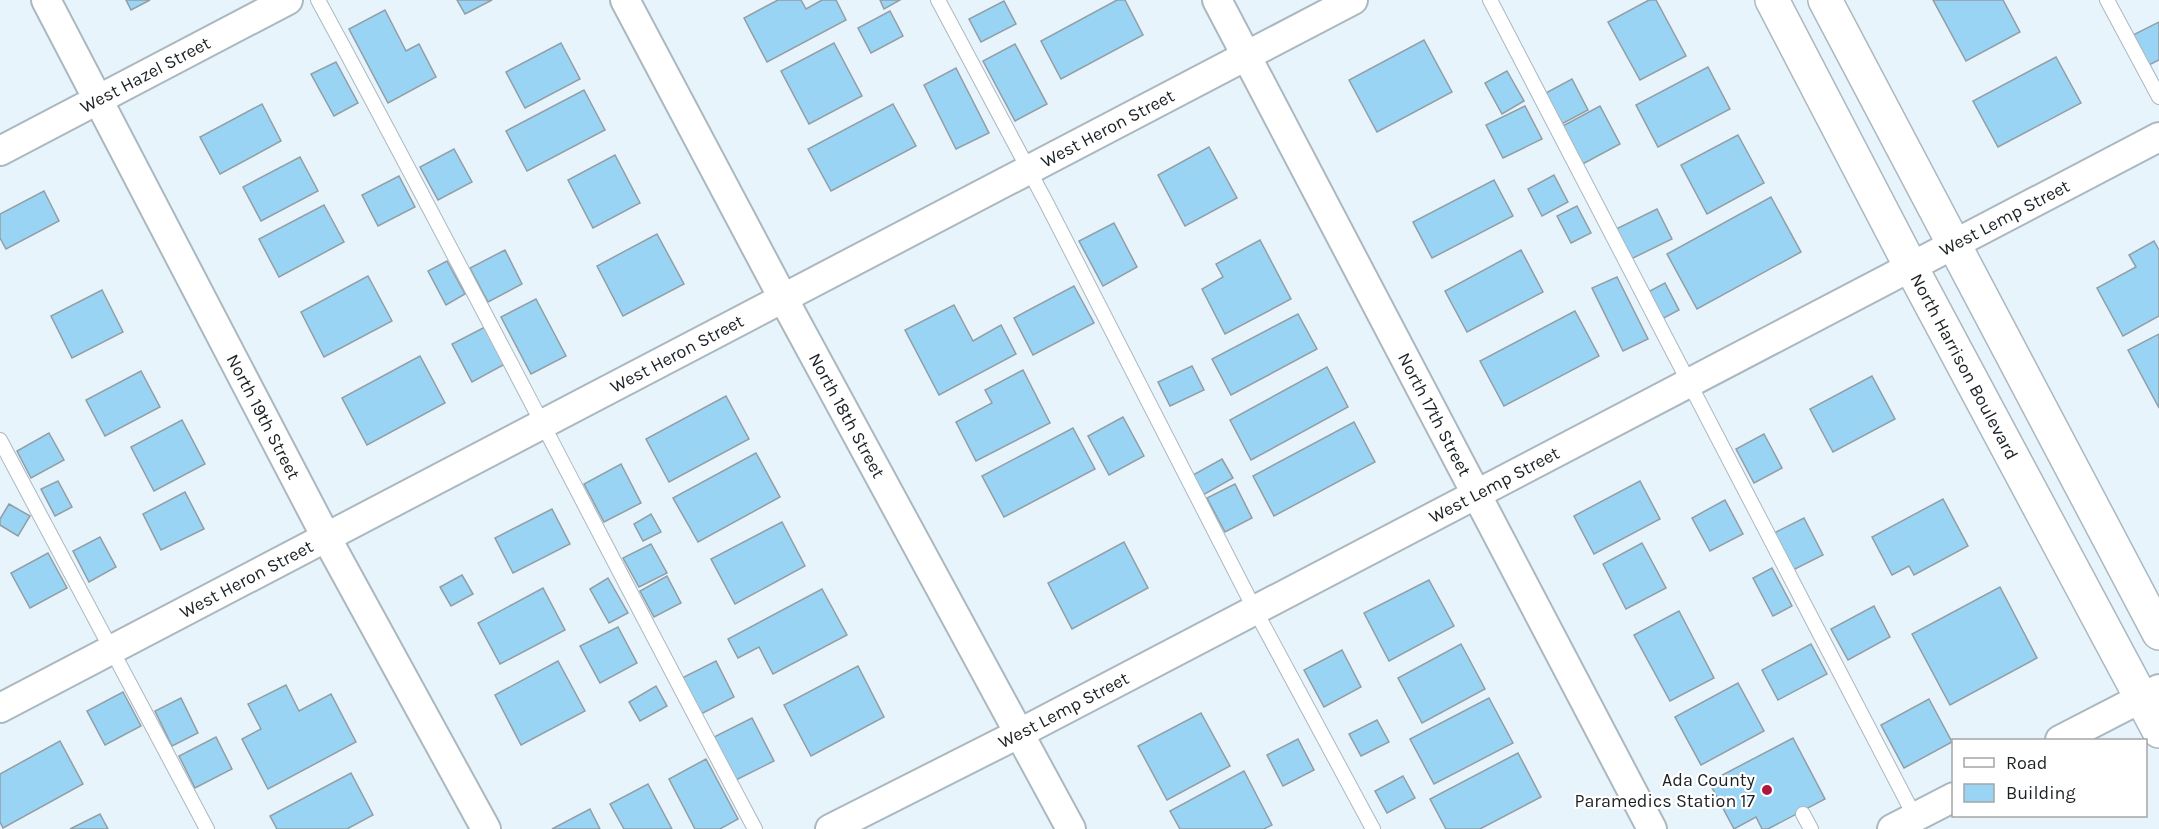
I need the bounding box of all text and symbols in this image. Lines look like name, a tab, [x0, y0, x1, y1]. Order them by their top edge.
street label: West Hazel Street	[76, 32, 214, 118]
street label: West Heron Street	[1037, 84, 1178, 172]
street label: West Lemp Street	[1936, 175, 2074, 261]
street label: North Harrison Boulevard	[1906, 270, 2023, 463]
street label: West Heron Street	[606, 310, 748, 398]
street label: North 18th Street	[804, 349, 890, 482]
street label: North 17th Street	[1393, 349, 1476, 480]
street label: North 19th Street	[222, 350, 305, 483]
street label: West Lemp Street	[1425, 442, 1563, 528]
street label: West Heron Street	[176, 535, 317, 623]
street label: West Lemp Street	[995, 667, 1133, 753]
legend	[1952, 739, 2147, 817]
text: Road	[2006, 752, 2047, 774]
place label: Ada County Paramedics Station 17	[1575, 769, 1756, 812]
text: Building	[2006, 782, 2076, 804]
marker: Ada County Paramedics Station 17	[1760, 783, 1774, 797]

